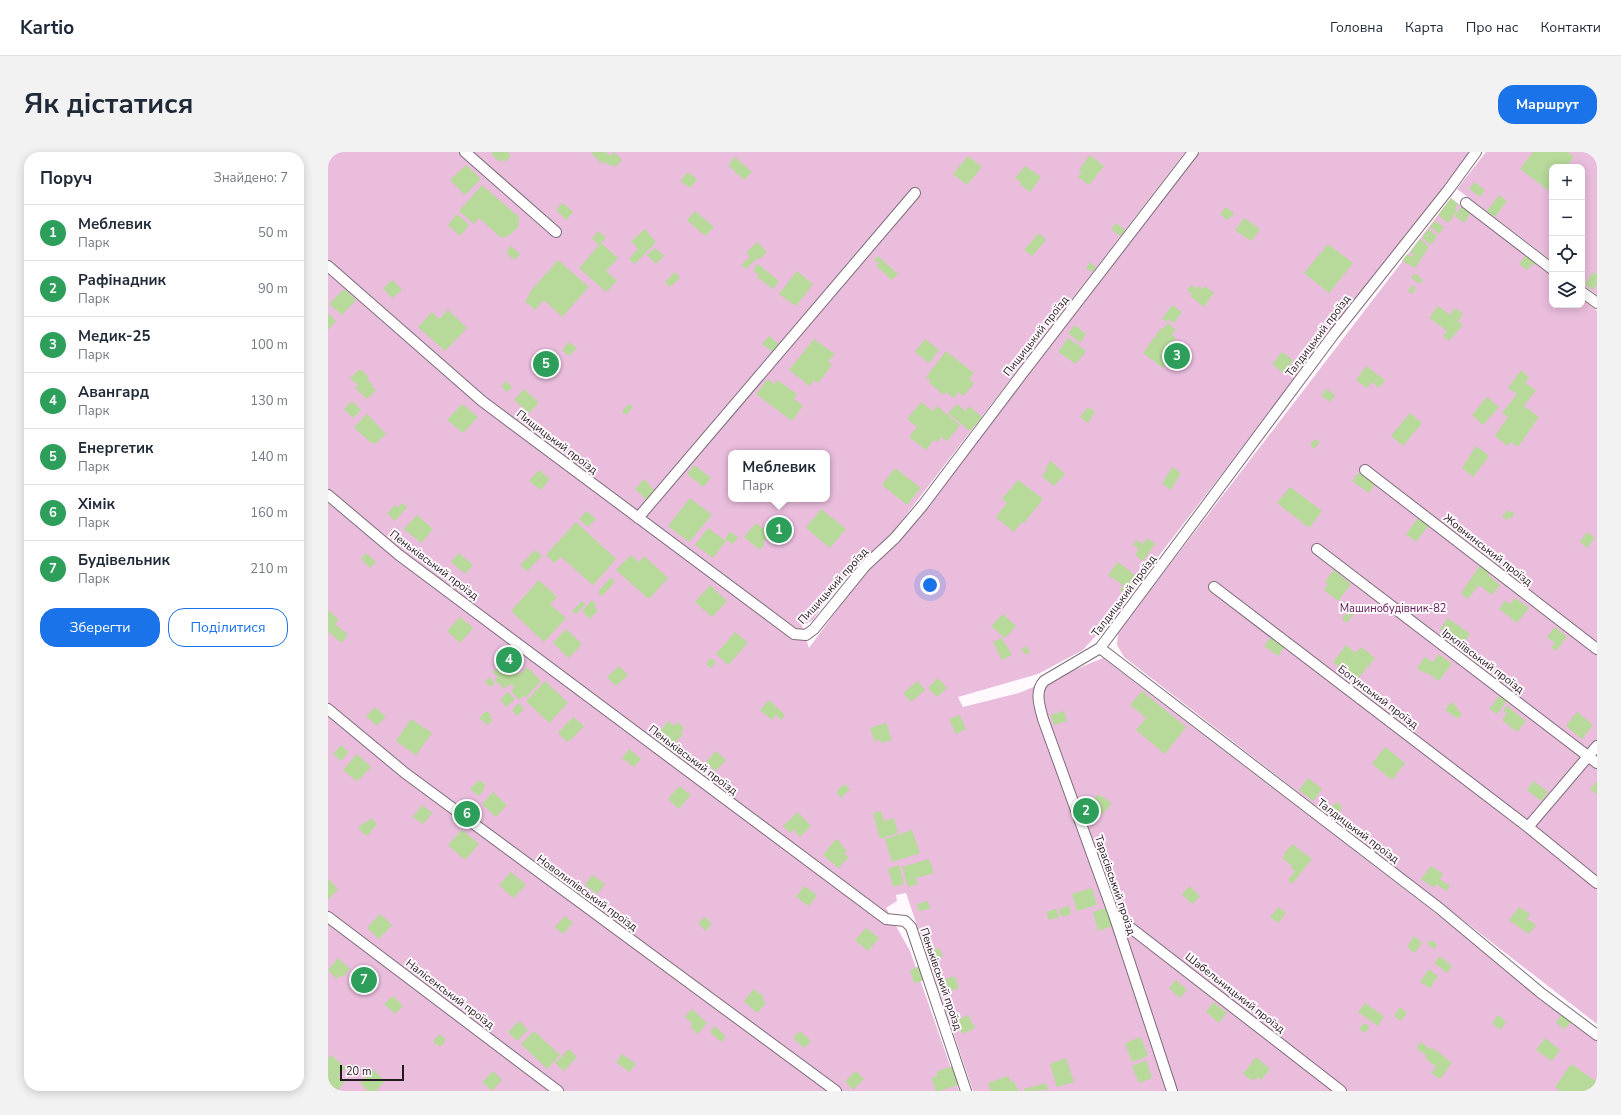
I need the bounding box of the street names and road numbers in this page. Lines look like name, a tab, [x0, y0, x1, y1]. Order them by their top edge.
street label: Пищицький проїзд	[1000, 292, 1072, 379]
street label: Талдицький проїзд	[1282, 292, 1354, 380]
street label: Пищицький проїзд	[513, 406, 601, 478]
street label: Жовнинський проїзд	[1441, 511, 1536, 590]
street label: Пеньківський проїзд	[387, 527, 482, 604]
street label: Пищицький проїзд	[795, 544, 872, 627]
street label: Талдицький проїзд	[1088, 552, 1160, 640]
street label: Іркліївський проїзд	[1439, 625, 1528, 697]
street label: Богунський проїзд	[1335, 662, 1422, 732]
street label: Пеньківський проїзд	[646, 722, 741, 799]
street label: Талдицький проїзд	[1314, 795, 1402, 867]
street label: Тарасівський проїзд	[1091, 833, 1139, 937]
street label: Новолипівський проїзд	[534, 851, 641, 935]
street label: Пеньківський проїзд	[916, 926, 966, 1033]
street label: Шабельницький проїзд	[1182, 949, 1288, 1037]
street label: Налісенський проїзд	[403, 956, 498, 1033]

